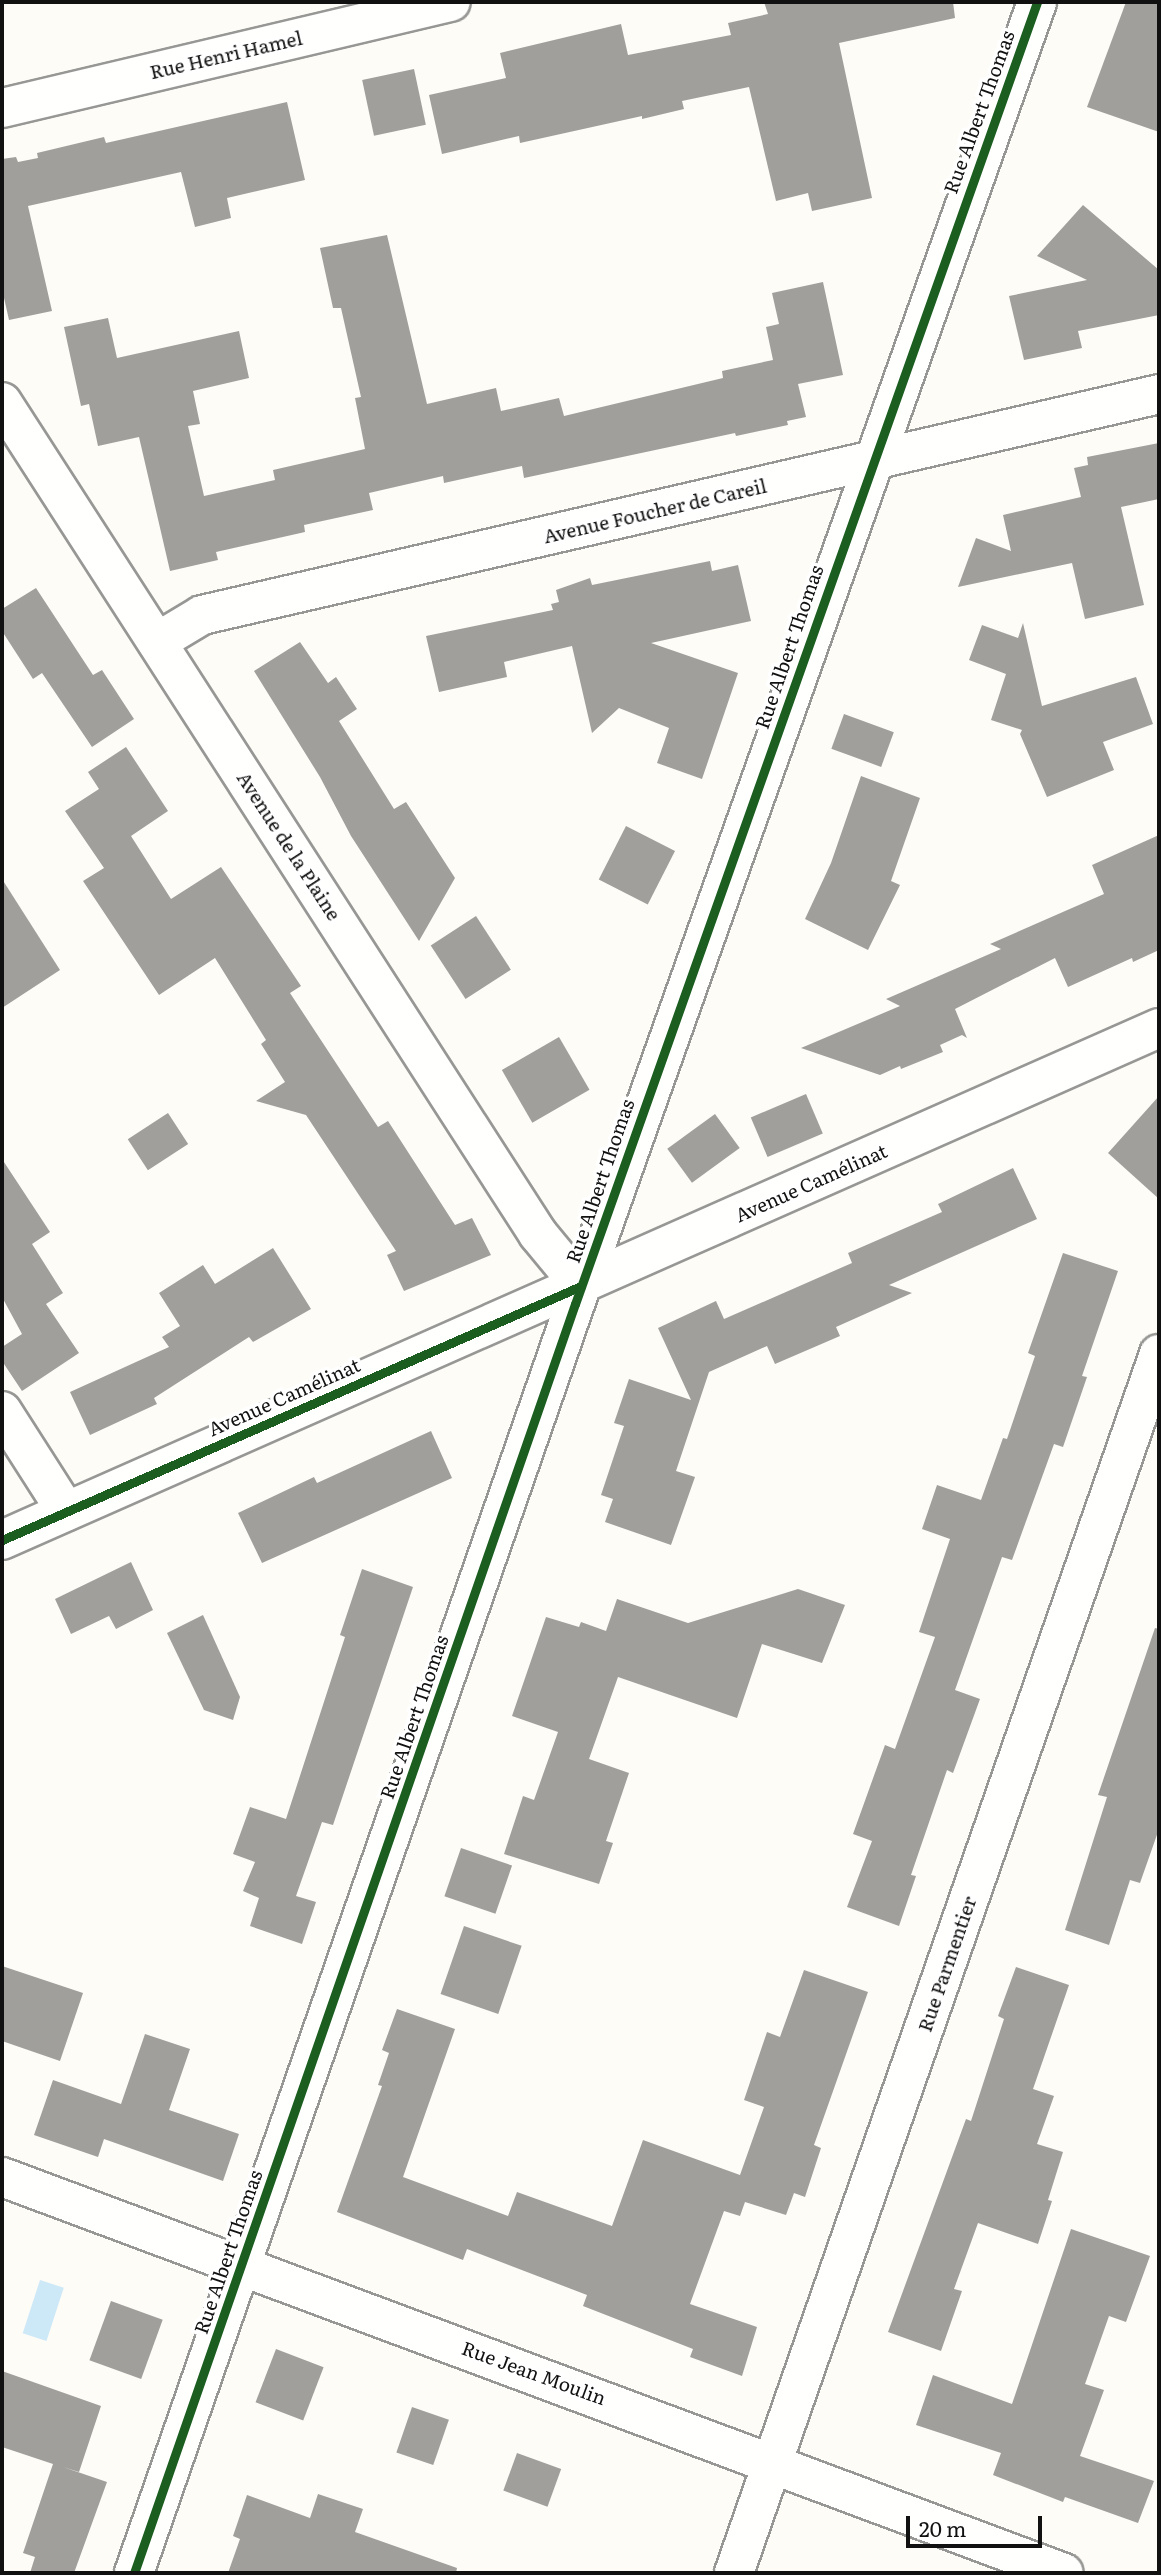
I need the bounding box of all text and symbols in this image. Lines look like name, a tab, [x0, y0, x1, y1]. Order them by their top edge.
street label: Rue Henri Hamel	[148, 26, 304, 84]
street label: Rue Albert Thomas	[939, 27, 1019, 197]
street label: Avenue Foucher de Careil	[541, 474, 769, 548]
street label: Rue Albert Thomas	[750, 562, 828, 732]
street label: Avenue de la Plaine	[232, 767, 346, 925]
street label: Rue Albert Thomas	[561, 1096, 639, 1266]
street label: Avenue Camélinat	[731, 1139, 891, 1227]
street label: Avenue Camélinat	[204, 1353, 364, 1441]
street label: Rue Albert Thomas	[375, 1632, 453, 1802]
street label: Rue Parmentier	[913, 1893, 981, 2035]
street label: Rue Albert Thomas	[189, 2167, 267, 2337]
street label: Rue Jean Moulin	[459, 2336, 609, 2410]
scale bar	[909, 2502, 1046, 2546]
text: 20 m	[919, 2512, 966, 2543]

